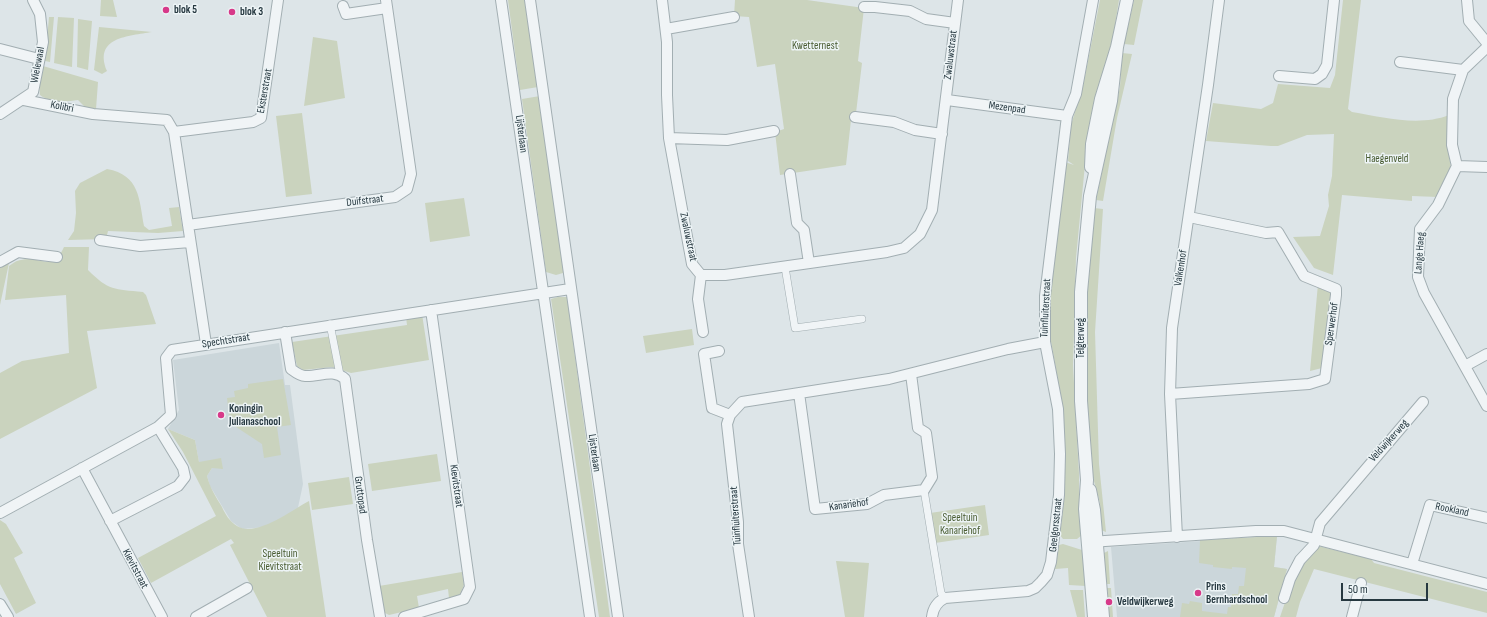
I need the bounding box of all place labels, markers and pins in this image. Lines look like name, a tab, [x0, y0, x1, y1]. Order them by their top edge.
place label: blok 5	[174, 3, 197, 17]
marker: blok 5	[161, 5, 171, 15]
place label: blok 3	[240, 5, 263, 19]
marker: blok 3	[227, 7, 237, 17]
place label: Koningin Julianaschool	[229, 402, 280, 428]
marker: Koningin Julianaschool	[216, 410, 226, 420]
place label: Prins Bernhardschool	[1206, 580, 1267, 606]
marker: Prins Bernhardschool	[1193, 588, 1203, 598]
place label: Veldwijkerweg	[1117, 595, 1173, 609]
marker: Veldwijkerweg	[1104, 597, 1114, 607]

